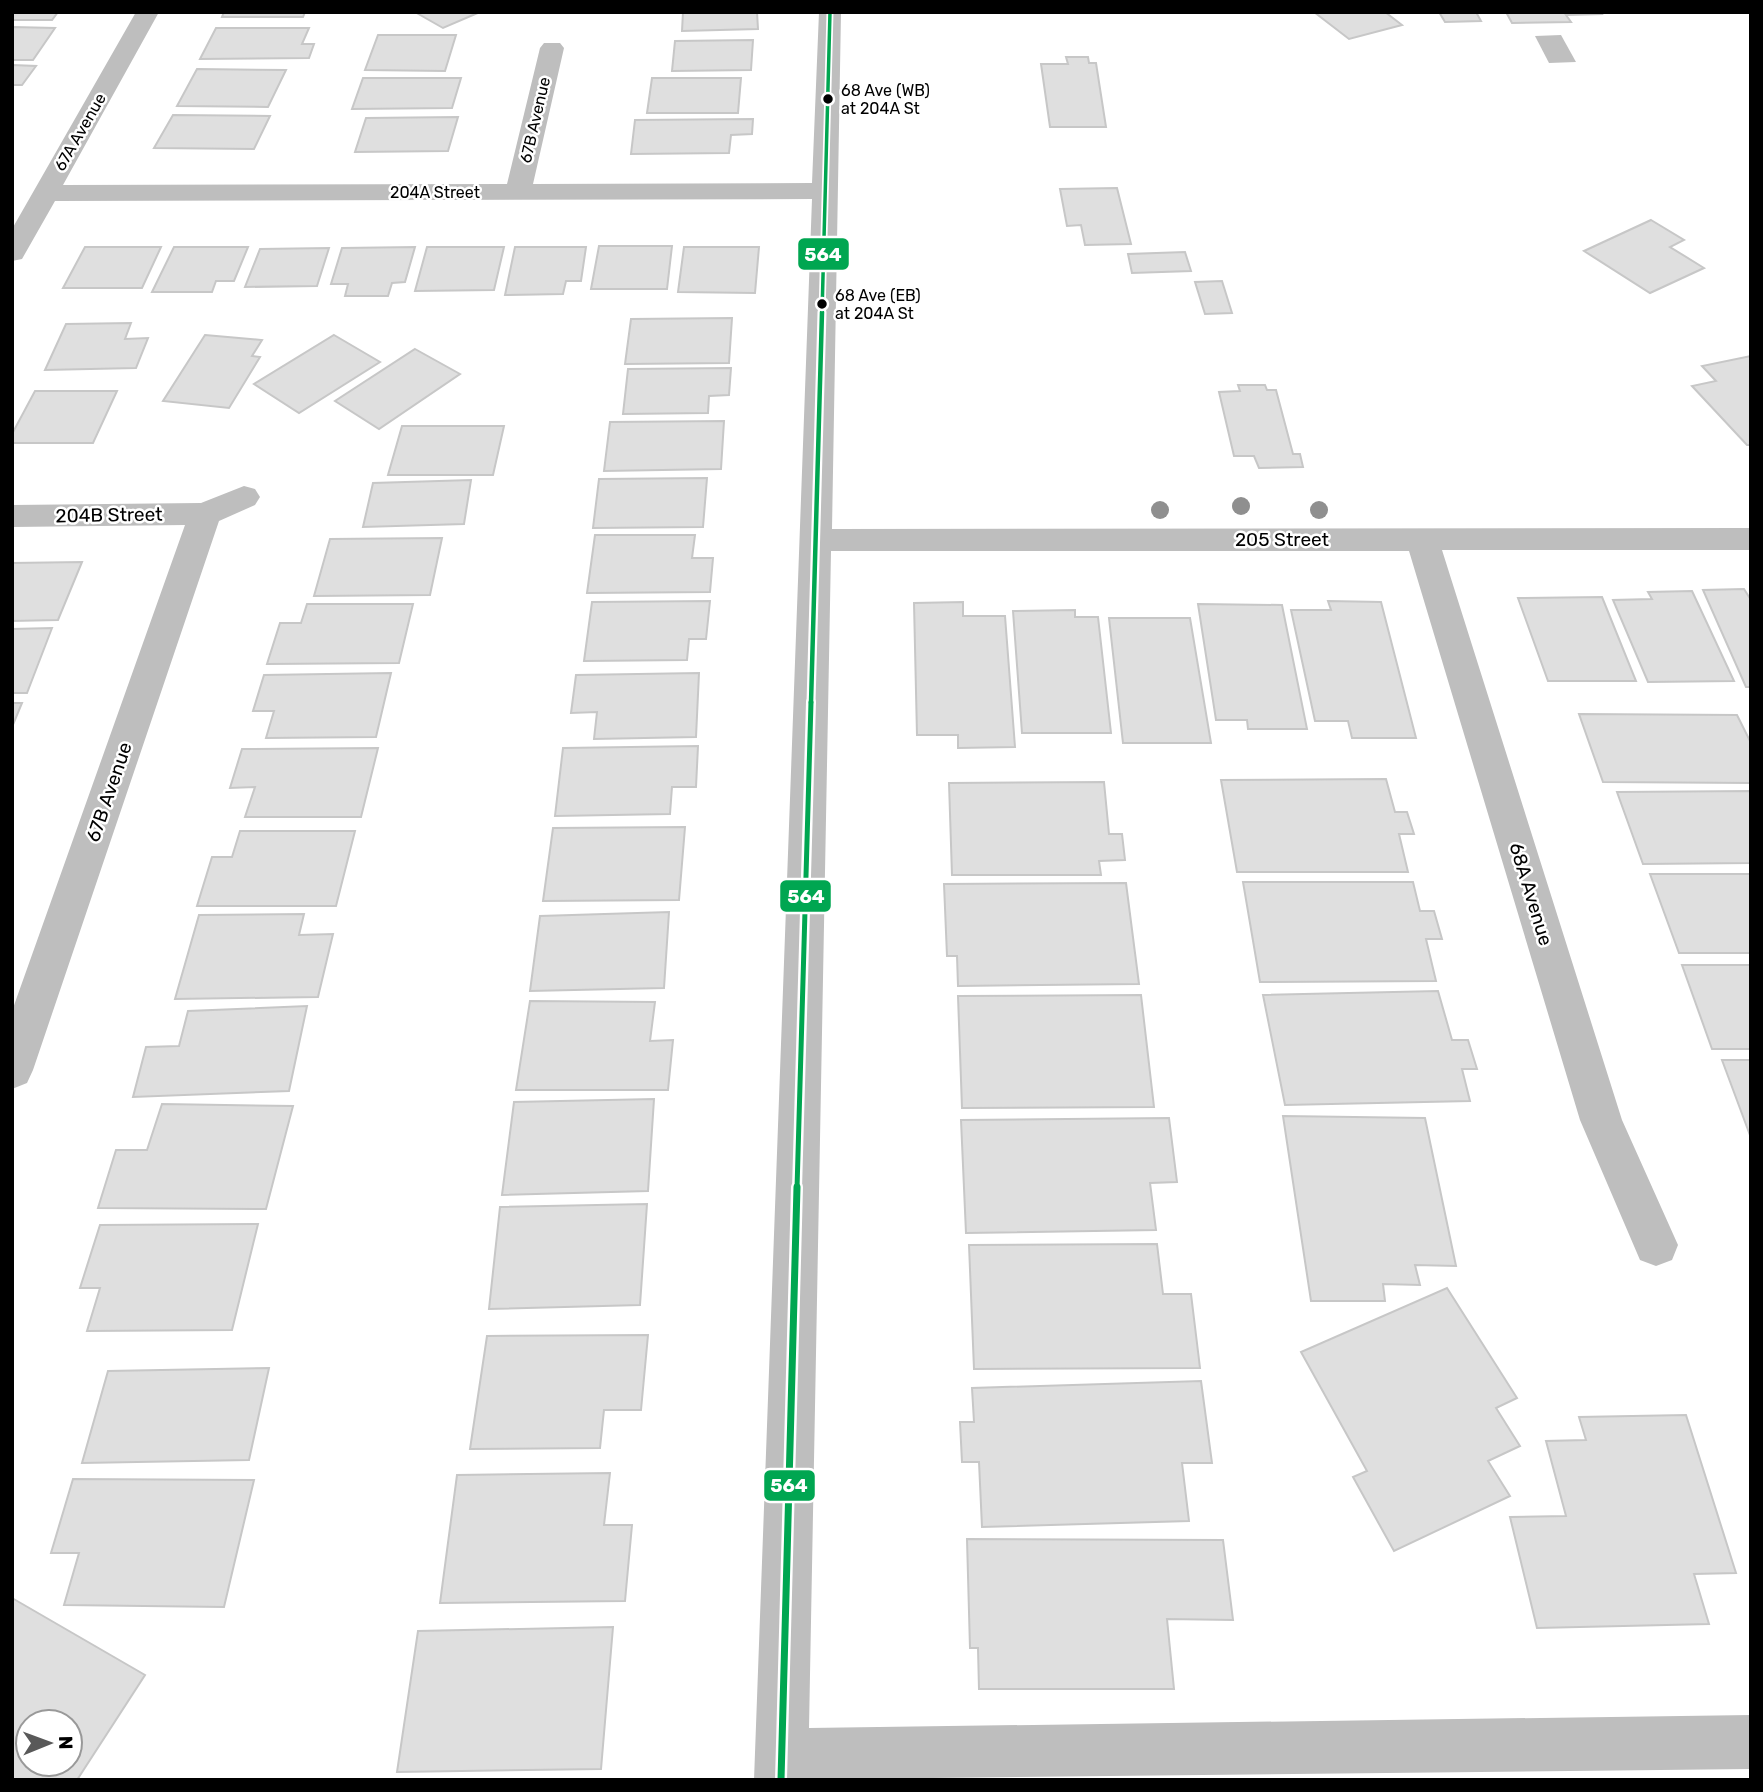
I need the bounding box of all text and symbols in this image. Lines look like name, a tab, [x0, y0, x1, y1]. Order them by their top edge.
street label: 67B Avenue	[516, 75, 554, 165]
place label: 68 Ave (WB) at 204A St	[841, 81, 930, 118]
street label: 67A Avenue	[50, 90, 110, 174]
marker: 68 Ave (WB) at 204A St	[821, 92, 835, 106]
street label: 204A Street	[390, 183, 480, 202]
line badge: 564	[797, 237, 850, 271]
text: 564	[804, 243, 842, 266]
place label: 68 Ave (EB) at 204A St	[835, 286, 921, 323]
marker: 68 Ave (EB) at 204A St	[815, 297, 829, 311]
street label: 204B Street	[55, 503, 163, 527]
street label: 205 Street	[1235, 528, 1330, 551]
street label: 67B Avenue	[81, 739, 137, 845]
street label: 68A Avenue	[1504, 840, 1558, 948]
line badge: 564	[779, 879, 832, 913]
text: 564	[787, 885, 825, 908]
line badge: 564	[763, 1469, 816, 1502]
text: 564	[770, 1474, 808, 1497]
north arrow	[14, 1708, 84, 1778]
text: N	[54, 1736, 77, 1750]

